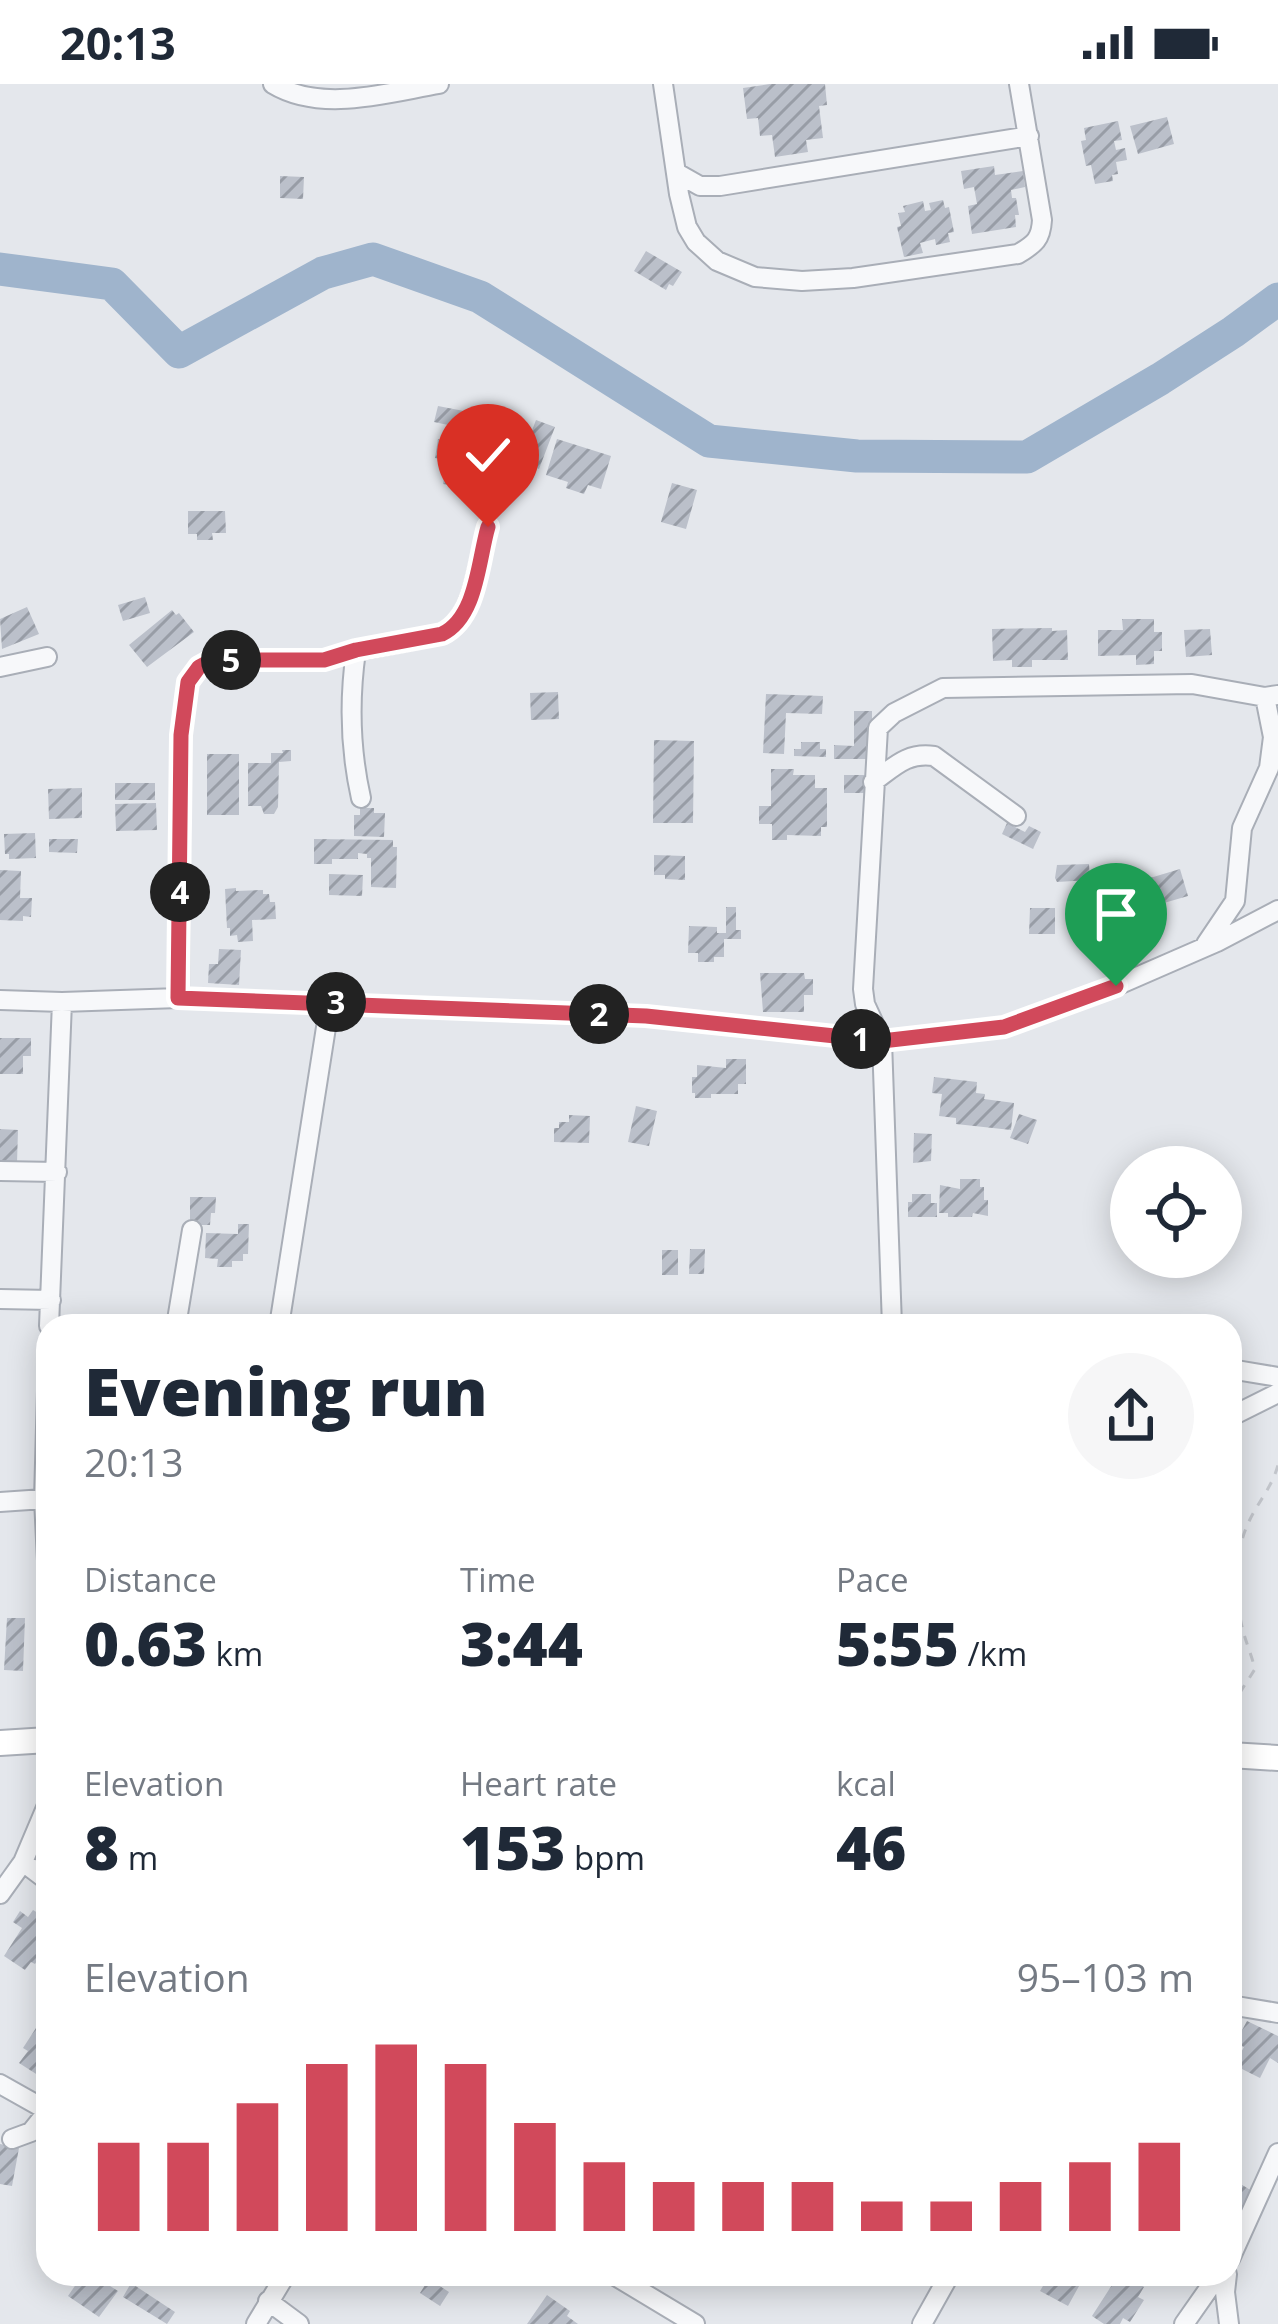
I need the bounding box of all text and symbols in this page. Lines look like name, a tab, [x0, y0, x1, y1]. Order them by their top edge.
text: 20:13	[60, 12, 176, 73]
pin	[437, 404, 539, 527]
icon: check	[455, 422, 521, 488]
pin: 5	[201, 630, 261, 690]
text: 5	[222, 637, 240, 682]
pin: 4	[150, 862, 210, 922]
pin	[1065, 863, 1167, 986]
text: 4	[171, 869, 189, 914]
icon: arrive	[1083, 881, 1149, 947]
pin: 3	[306, 972, 366, 1032]
text: 3	[327, 979, 345, 1024]
pin: 2	[569, 984, 629, 1044]
text: 2	[590, 991, 608, 1036]
pin: 1	[831, 1009, 891, 1069]
text: 1	[852, 1016, 870, 1061]
map controls	[1110, 1146, 1242, 1278]
button: locate	[1110, 1146, 1242, 1278]
text: Evening run	[84, 1345, 488, 1435]
button: share	[1068, 1353, 1194, 1479]
text: 20:13	[84, 1435, 183, 1488]
text: Distance	[84, 1557, 217, 1602]
text: Time	[460, 1557, 536, 1602]
text: Pace	[836, 1557, 909, 1602]
text: 0.63	[84, 1602, 207, 1684]
text: 3:44	[460, 1602, 583, 1684]
text: 5:55	[836, 1602, 959, 1684]
text: km	[207, 1631, 263, 1676]
text: /km	[959, 1631, 1027, 1676]
text: Elevation	[84, 1761, 224, 1806]
text: Heart rate	[460, 1761, 617, 1806]
text: kcal	[836, 1761, 896, 1806]
text: 8	[84, 1806, 119, 1888]
text: 153	[460, 1806, 565, 1888]
text: 46	[836, 1806, 906, 1888]
text: m	[119, 1835, 158, 1880]
text: bpm	[565, 1835, 645, 1880]
text: Elevation	[84, 1950, 250, 2003]
text: 95–103 m	[1017, 1950, 1194, 2003]

